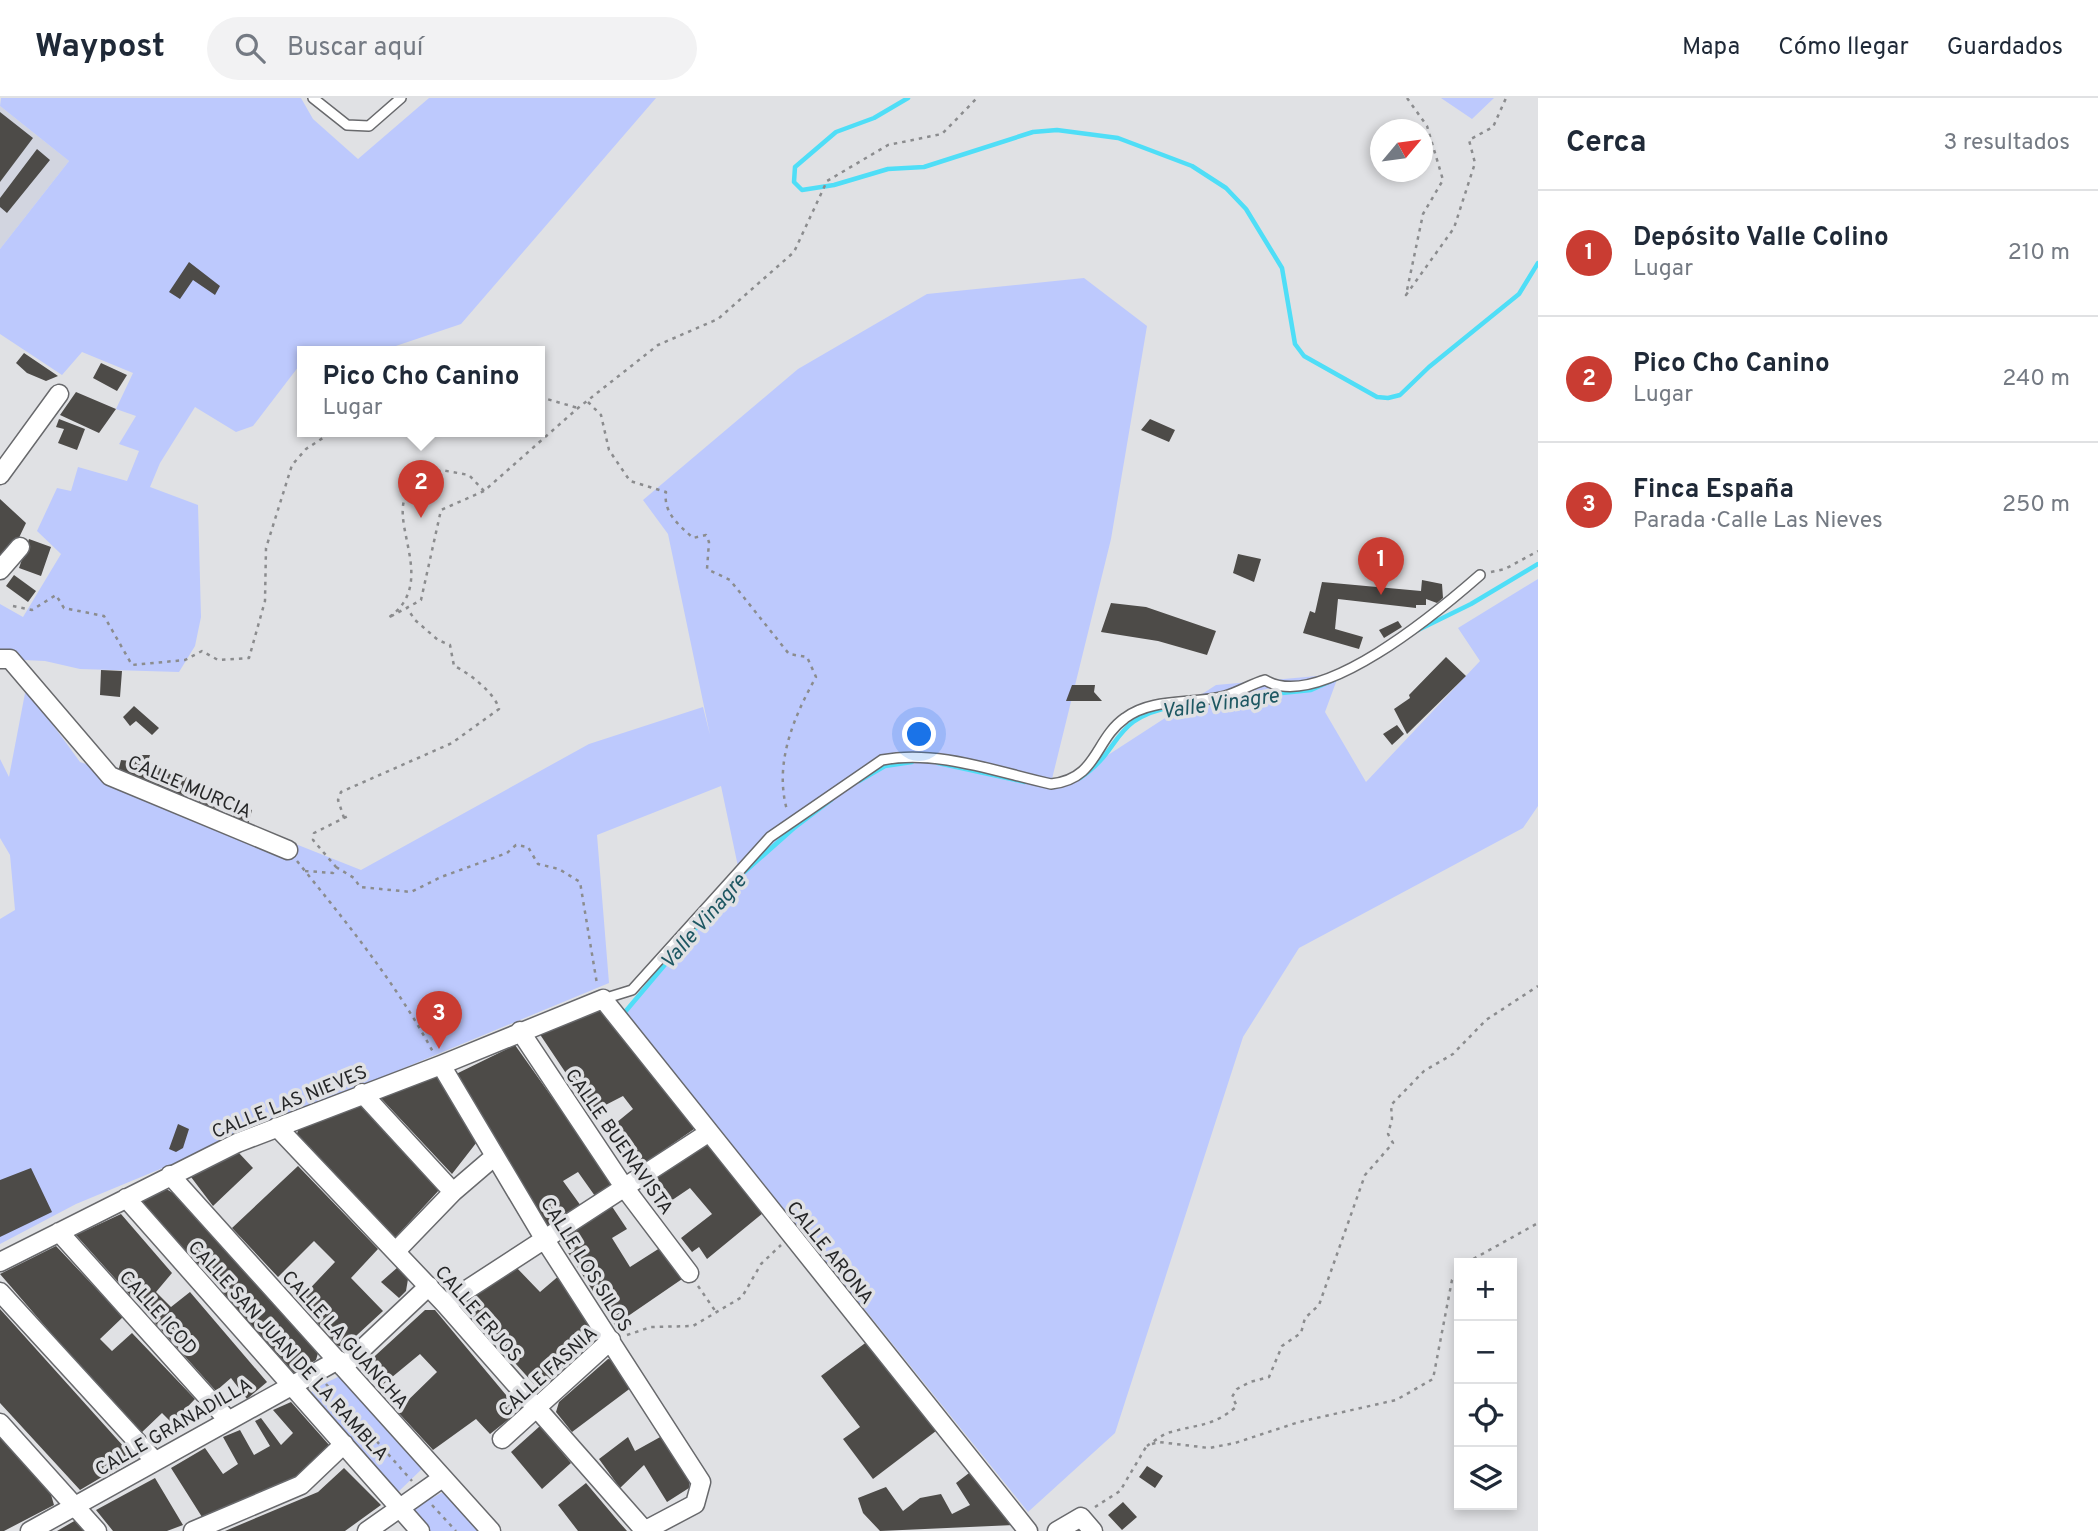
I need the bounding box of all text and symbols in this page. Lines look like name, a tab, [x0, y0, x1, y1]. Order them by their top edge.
search box	[207, 17, 697, 80]
text: Waypost	[35, 27, 165, 69]
icon: search	[231, 29, 269, 67]
text: Buscar aquí	[287, 32, 423, 65]
text: Mapa	[1682, 33, 1740, 63]
text: Cómo llegar	[1778, 33, 1909, 63]
text: Guardados	[1947, 33, 2063, 63]
north arrow	[1370, 119, 1433, 182]
text: Cerca	[1566, 125, 1646, 162]
text: 3 resultados	[1943, 129, 2070, 158]
text: Depósito Valle Colino	[1633, 222, 1889, 255]
text: 1	[1584, 239, 1594, 268]
text: 210 m	[2008, 239, 2070, 268]
text: Lugar	[1633, 255, 1693, 284]
popup	[297, 346, 545, 437]
text: Pico Cho Canino	[1633, 348, 1830, 381]
text: Pico Cho Canino	[323, 361, 519, 394]
text: 2	[1582, 365, 1596, 394]
text: 240 m	[2002, 365, 2070, 394]
text: Lugar	[1633, 381, 1693, 410]
text: Lugar	[323, 394, 383, 423]
pin: 2	[398, 460, 444, 518]
text: Finca España	[1633, 474, 1794, 507]
text: 3	[1582, 491, 1596, 520]
text: 250 m	[2002, 491, 2070, 520]
text: Parada · Calle Las Nieves	[1633, 507, 1883, 536]
pin: 1	[1358, 537, 1404, 595]
water label: Valle Vinagre	[1160, 683, 1282, 726]
your location	[902, 717, 936, 751]
street label: CALLE MURCIA	[124, 751, 255, 825]
water label: Valle Vinagre	[655, 868, 754, 975]
pin: 3	[416, 991, 462, 1049]
street label: CALLE LAS NIEVES	[209, 1061, 371, 1145]
street label: CALLE BUENAVISTA	[559, 1064, 678, 1220]
street label: CALLE LOS SILOS	[534, 1193, 636, 1337]
street label: CALLE ARONA	[781, 1197, 878, 1310]
street label: CALLE SAN JUAN DE LA RAMBLA	[182, 1236, 393, 1467]
map controls	[1454, 1258, 1517, 1510]
button: +	[1454, 1258, 1517, 1321]
street label: CALLE ERJOS	[429, 1261, 526, 1368]
street label: CALLE ICOD	[113, 1266, 202, 1361]
street label: CALLE LA GUANCHA	[276, 1266, 413, 1415]
button: −	[1454, 1321, 1517, 1384]
street label: CALLE FASNIA	[494, 1322, 603, 1423]
street label: CALLE GRANADILLA	[91, 1373, 257, 1483]
button: locate	[1454, 1384, 1517, 1447]
button: layers	[1454, 1447, 1517, 1510]

